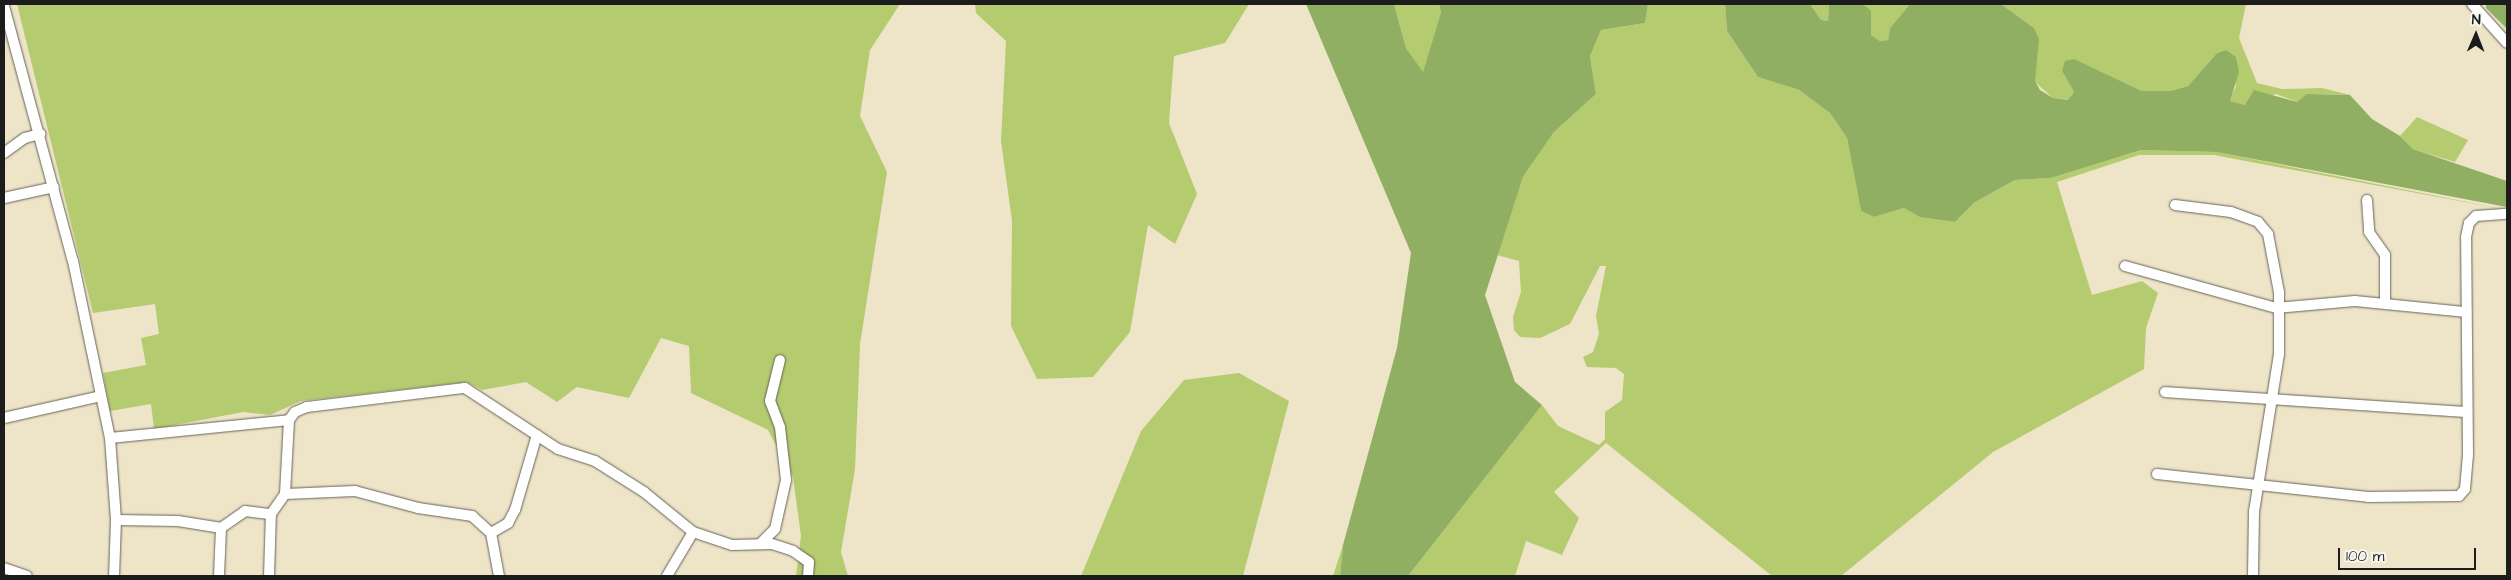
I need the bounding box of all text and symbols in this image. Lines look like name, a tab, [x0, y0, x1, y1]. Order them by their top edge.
north arrow	[2451, 10, 2501, 60]
text: N	[2472, 10, 2481, 30]
scale bar	[2341, 538, 2478, 570]
text: 100 m	[2346, 546, 2385, 567]

